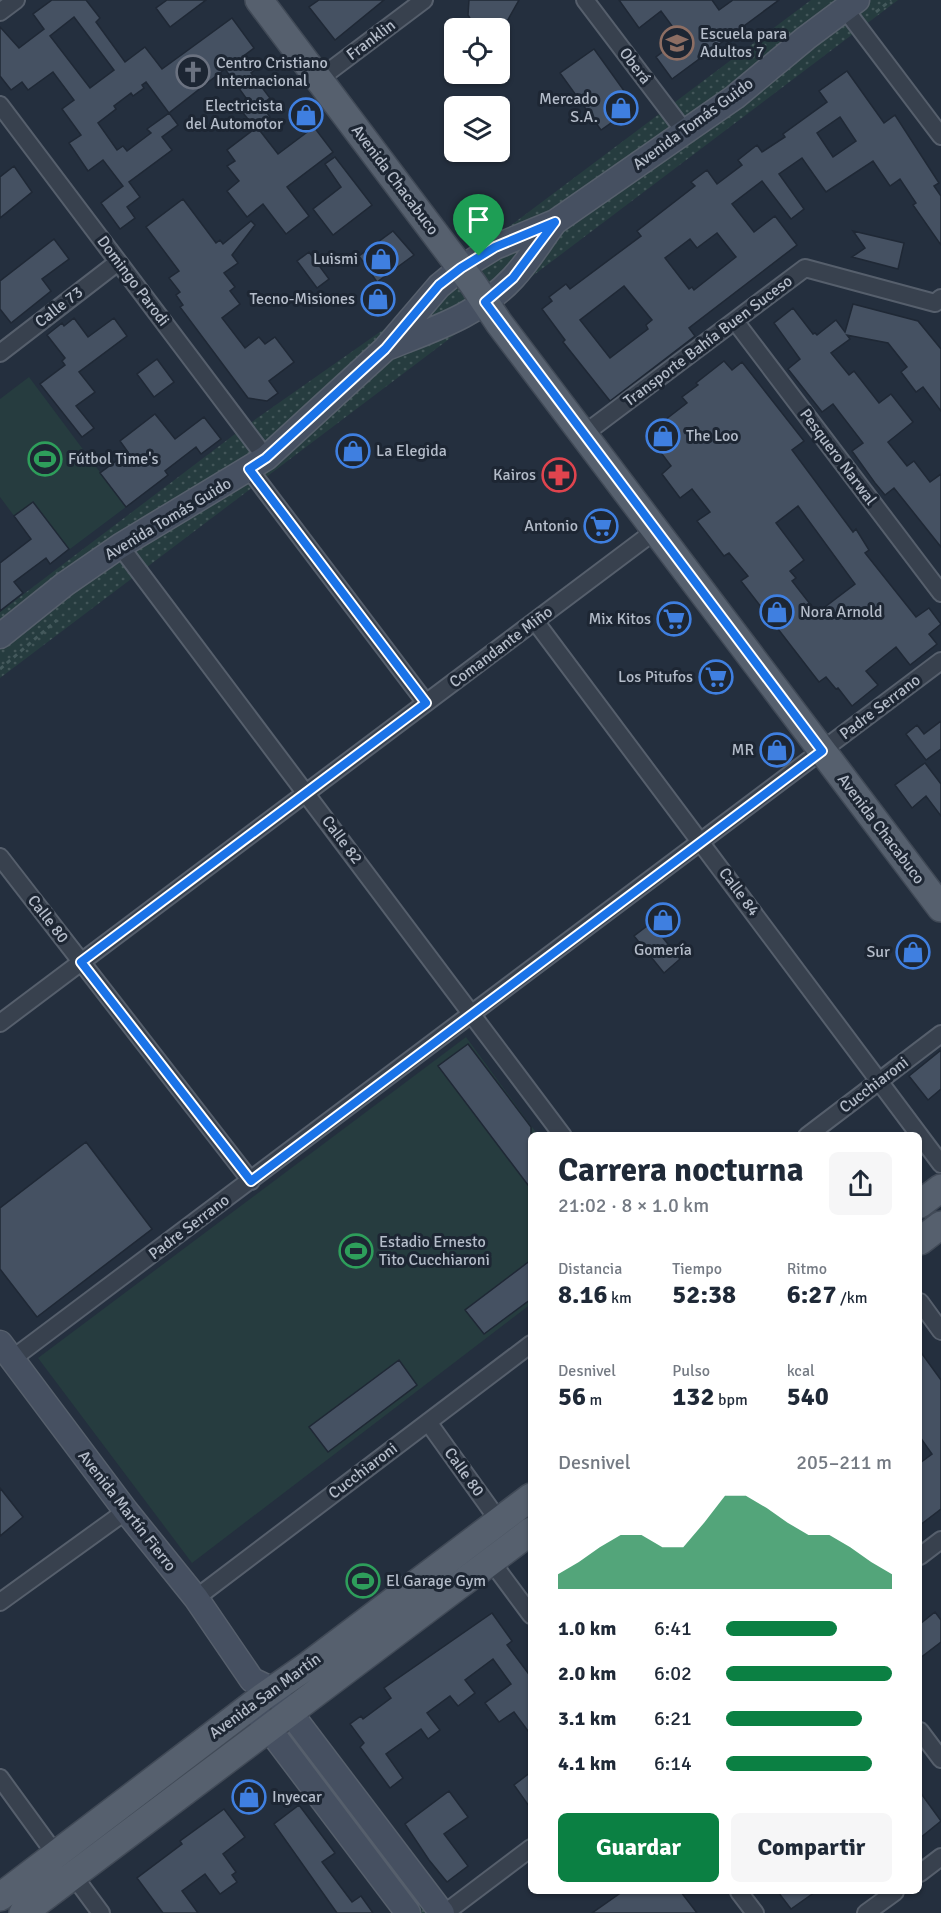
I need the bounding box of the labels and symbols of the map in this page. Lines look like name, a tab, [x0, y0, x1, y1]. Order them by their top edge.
street label: Franklin	[343, 15, 399, 65]
place label: Escuela para Adultos 7	[700, 24, 787, 62]
school or university icon: Escuela para Adultos 7	[659, 25, 695, 61]
street label: Oberá	[615, 44, 655, 88]
place label: Centro Cristiano Internacional	[216, 53, 328, 91]
church icon: Centro Cristiano Internacional	[175, 54, 211, 90]
street label: Avenida Tomás Guido	[629, 74, 757, 174]
place label: Mercado S.A.	[539, 89, 598, 127]
shop icon: Mercado S.A.	[603, 90, 639, 126]
place label: Electricista del Automotor	[186, 96, 283, 134]
shop icon: Electricista del Automotor	[288, 97, 324, 133]
street label: Avenida Chacabuco	[347, 121, 443, 239]
pin	[453, 194, 504, 256]
street label: Domingo Parodi	[92, 232, 174, 330]
shop icon: Luismi	[363, 241, 399, 277]
place label: Luismi	[313, 249, 358, 269]
street label: Transporte Bahía Buen Suceso	[620, 271, 796, 411]
shop icon: Tecno-Misiones	[360, 281, 396, 317]
street label: Calle 73	[31, 282, 87, 332]
place label: Tecno-Misiones	[250, 289, 355, 309]
street label: Pesquero Narwal	[795, 405, 881, 509]
shop icon: The Loo	[645, 418, 681, 454]
place label: The Loo	[686, 426, 739, 446]
shop icon: La Elegida	[335, 433, 371, 469]
sports icon: Fútbol Time's	[27, 441, 63, 477]
place label: La Elegida	[376, 441, 447, 461]
place label: Fútbol Time's	[68, 449, 159, 469]
pharmacy icon: Kairos	[541, 457, 577, 493]
place label: Kairos	[493, 465, 536, 485]
street label: Avenida Tomás Guido	[101, 473, 235, 565]
supermarket icon: Antonio	[583, 508, 619, 544]
place label: Antonio	[524, 516, 578, 536]
shop icon: Nora Arnold	[759, 594, 795, 630]
supermarket icon: Mix Kitos	[656, 601, 692, 637]
street label: Comandante Miño	[445, 602, 557, 692]
place label: Nora Arnold	[800, 602, 882, 622]
place label: Mix Kitos	[588, 609, 651, 629]
supermarket icon: Los Pitufos	[698, 659, 734, 695]
place label: Los Pitufos	[618, 667, 693, 687]
street label: Padre Serrano	[836, 670, 924, 744]
shop icon: MR	[759, 732, 795, 768]
place label: MR	[731, 740, 754, 760]
street label: Avenida Chacabuco	[833, 770, 929, 888]
street label: Calle 82	[317, 812, 367, 868]
street label: Calle 84	[714, 864, 764, 920]
street label: Calle 80	[23, 891, 73, 947]
shop icon: Gomería	[645, 902, 681, 938]
shop icon: Sur	[895, 934, 931, 970]
place label: Gomería	[634, 940, 692, 960]
place label: Sur	[866, 942, 890, 962]
street label: Cucchiaroni	[835, 1053, 913, 1117]
street label: Padre Serrano	[145, 1190, 233, 1264]
place label: Estadio Ernesto Tito Cucchiaroni	[379, 1232, 490, 1270]
sports icon: Estadio Ernesto Tito Cucchiaroni	[338, 1233, 374, 1269]
street label: Cucchiaroni	[324, 1439, 402, 1503]
street label: Calle 80	[440, 1444, 488, 1500]
street label: Avenida Martín Fierro	[74, 1447, 180, 1575]
sports icon: El Garage Gym	[345, 1563, 381, 1599]
place label: El Garage Gym	[386, 1571, 486, 1591]
street label: Avenida San Martín	[205, 1649, 325, 1743]
shop icon: Inyecar	[231, 1779, 267, 1815]
place label: Inyecar	[272, 1787, 322, 1807]

